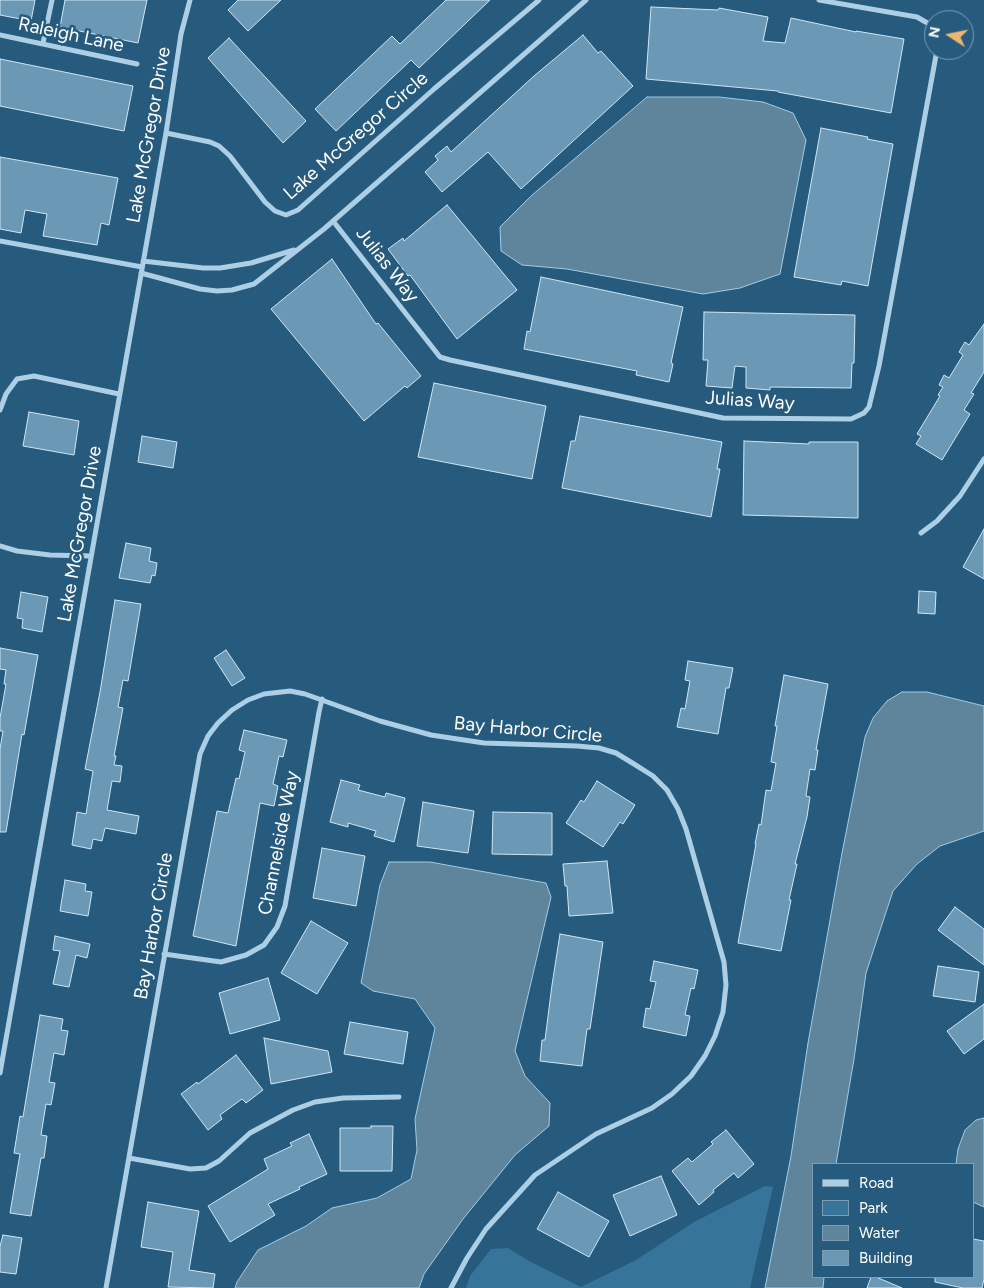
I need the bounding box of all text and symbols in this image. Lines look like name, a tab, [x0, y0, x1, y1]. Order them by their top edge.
north arrow	[924, 10, 974, 60]
street label: Raleigh Lane	[16, 13, 126, 57]
text: N	[925, 25, 944, 39]
street label: Lake McGregor Drive	[122, 45, 176, 225]
street label: Lake McGregor Circle	[279, 67, 433, 205]
street label: Julias Way	[351, 223, 423, 307]
street label: Julias Way	[705, 387, 795, 415]
street label: Lake McGregor Drive	[53, 444, 107, 624]
street label: Bay Harbor Circle	[453, 712, 603, 748]
street label: Channelside Way	[254, 769, 304, 917]
street label: Bay Harbor Circle	[130, 851, 178, 1001]
legend	[812, 1163, 974, 1278]
text: Road	[859, 1174, 894, 1192]
text: Park	[859, 1199, 888, 1217]
text: Water	[859, 1224, 899, 1242]
text: Building	[859, 1249, 913, 1267]

